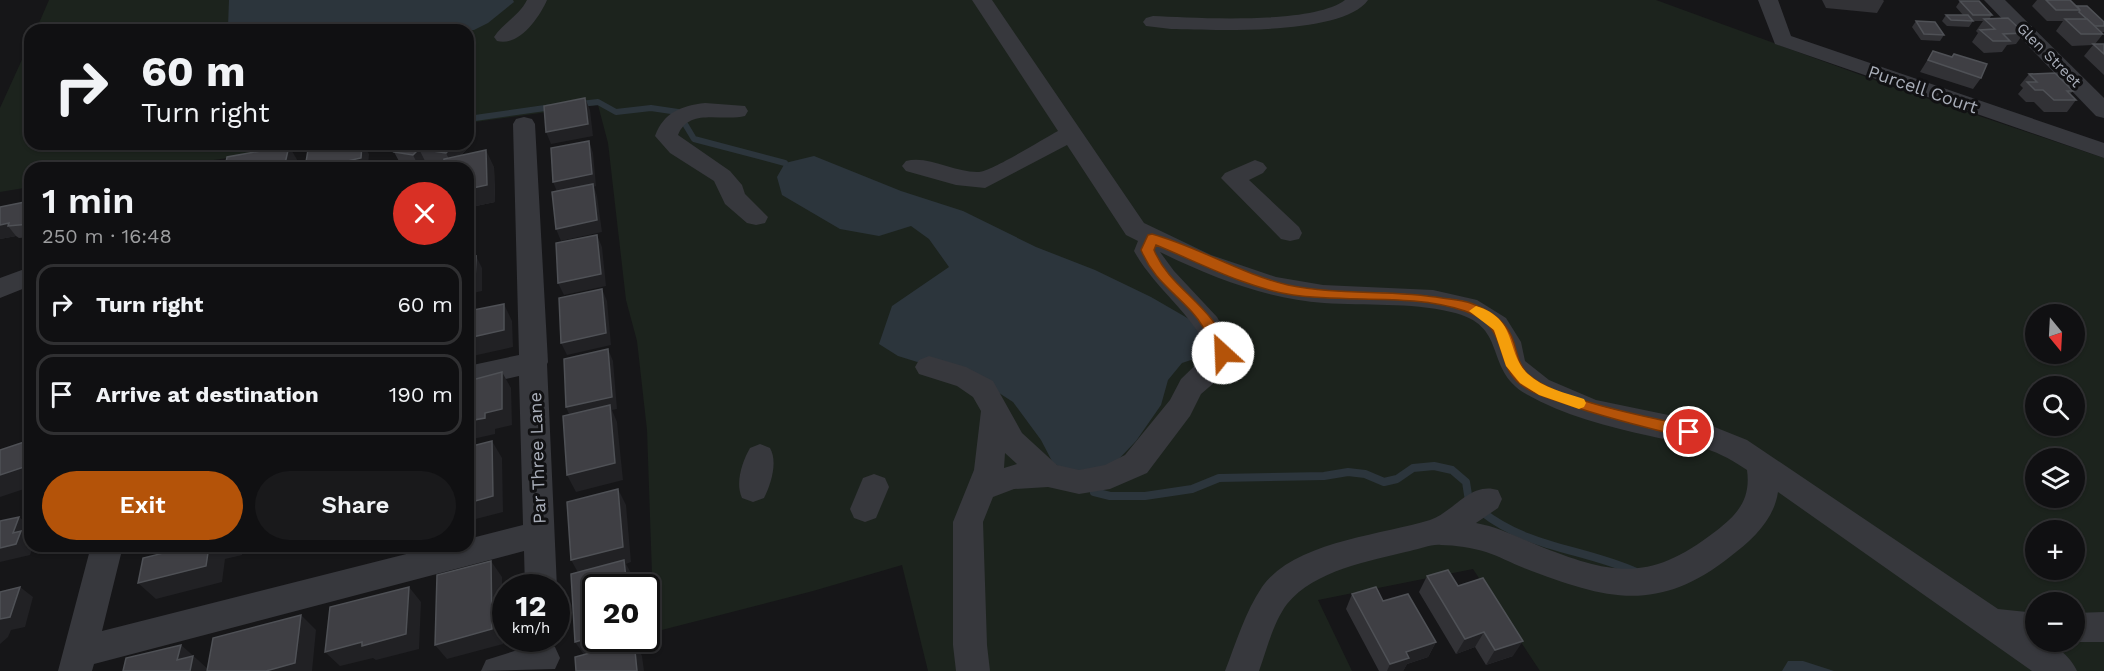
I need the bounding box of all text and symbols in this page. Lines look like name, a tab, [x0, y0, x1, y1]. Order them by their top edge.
street label: Glen Street	[2013, 19, 2085, 91]
text: 60 m	[141, 47, 245, 96]
icon: right	[42, 48, 120, 126]
street label: Purcell Court	[1865, 60, 1981, 118]
text: Turn right	[141, 97, 270, 129]
text: 1 min	[42, 180, 134, 222]
button: close	[393, 182, 456, 245]
text: 250 m · 16:48	[42, 224, 172, 248]
icon: right	[45, 288, 78, 321]
text: Turn right	[96, 292, 203, 317]
text: 60 m	[397, 292, 453, 317]
north arrow	[2025, 304, 2085, 364]
map controls	[2025, 304, 2085, 652]
position arrow	[1191, 321, 1255, 385]
button: search	[2025, 376, 2085, 436]
icon: arrive	[45, 378, 78, 411]
text: Arrive at destination	[96, 382, 319, 407]
text: 190 m	[389, 382, 453, 407]
street label: Par Three Lane	[524, 392, 550, 524]
pin	[1663, 406, 1714, 457]
icon: arrive	[1672, 415, 1705, 448]
button: layers	[2025, 448, 2085, 508]
button: Exit	[42, 471, 243, 540]
button: Share	[255, 471, 456, 540]
button: +	[2025, 520, 2085, 580]
speed limit sign: 20	[582, 574, 660, 652]
text: 12	[516, 588, 546, 623]
button: −	[2025, 592, 2085, 652]
text: km/h	[512, 619, 550, 637]

